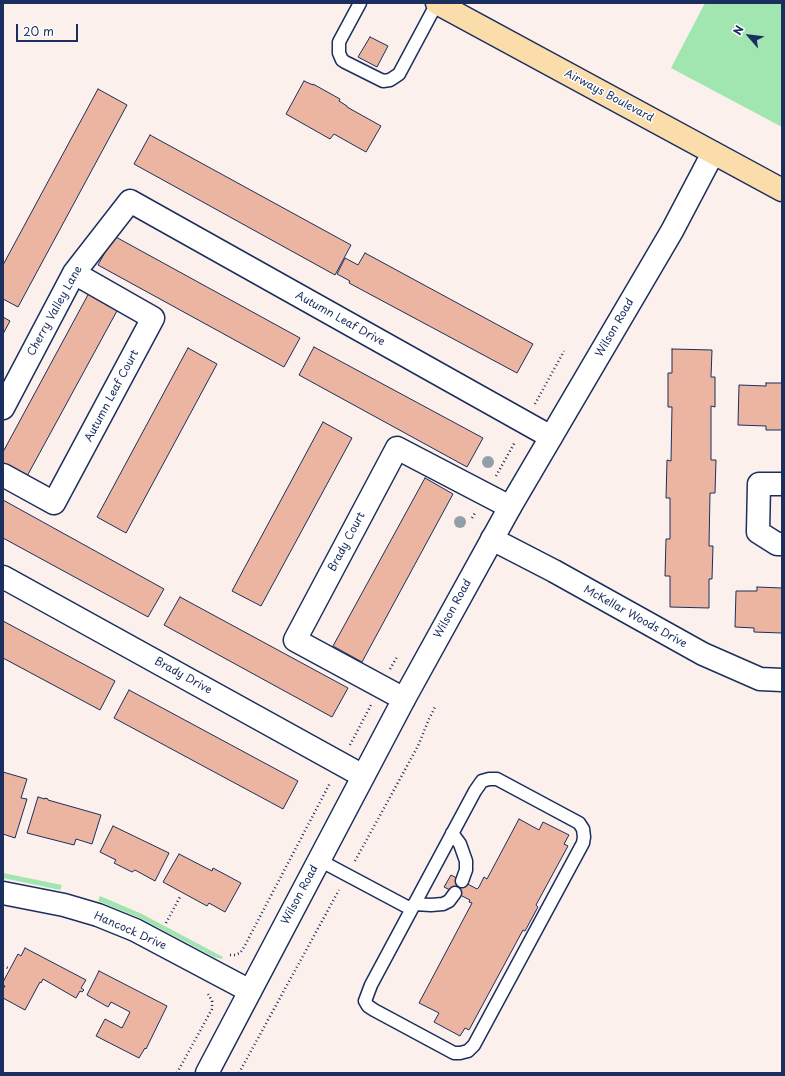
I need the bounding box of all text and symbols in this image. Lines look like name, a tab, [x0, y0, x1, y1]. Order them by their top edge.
scale bar	[18, 16, 80, 42]
north arrow	[729, 16, 769, 56]
text: 20 m	[23, 22, 54, 40]
text: N	[728, 22, 748, 38]
street label: Airways Boulevard	[562, 67, 656, 125]
street label: Cherry Valley Lane	[25, 264, 85, 358]
street label: Autumn Leaf Drive	[293, 289, 387, 349]
street label: Wilson Road	[593, 296, 637, 360]
street label: Autumn Leaf Court	[82, 348, 142, 444]
street label: Brady Court	[326, 510, 368, 574]
street label: Wilson Road	[431, 577, 475, 641]
street label: McKellar Woods Drive	[581, 583, 689, 651]
street label: Brady Drive	[152, 655, 214, 697]
street label: Wilson Road	[279, 863, 321, 927]
street label: Hancock Drive	[92, 909, 168, 953]

